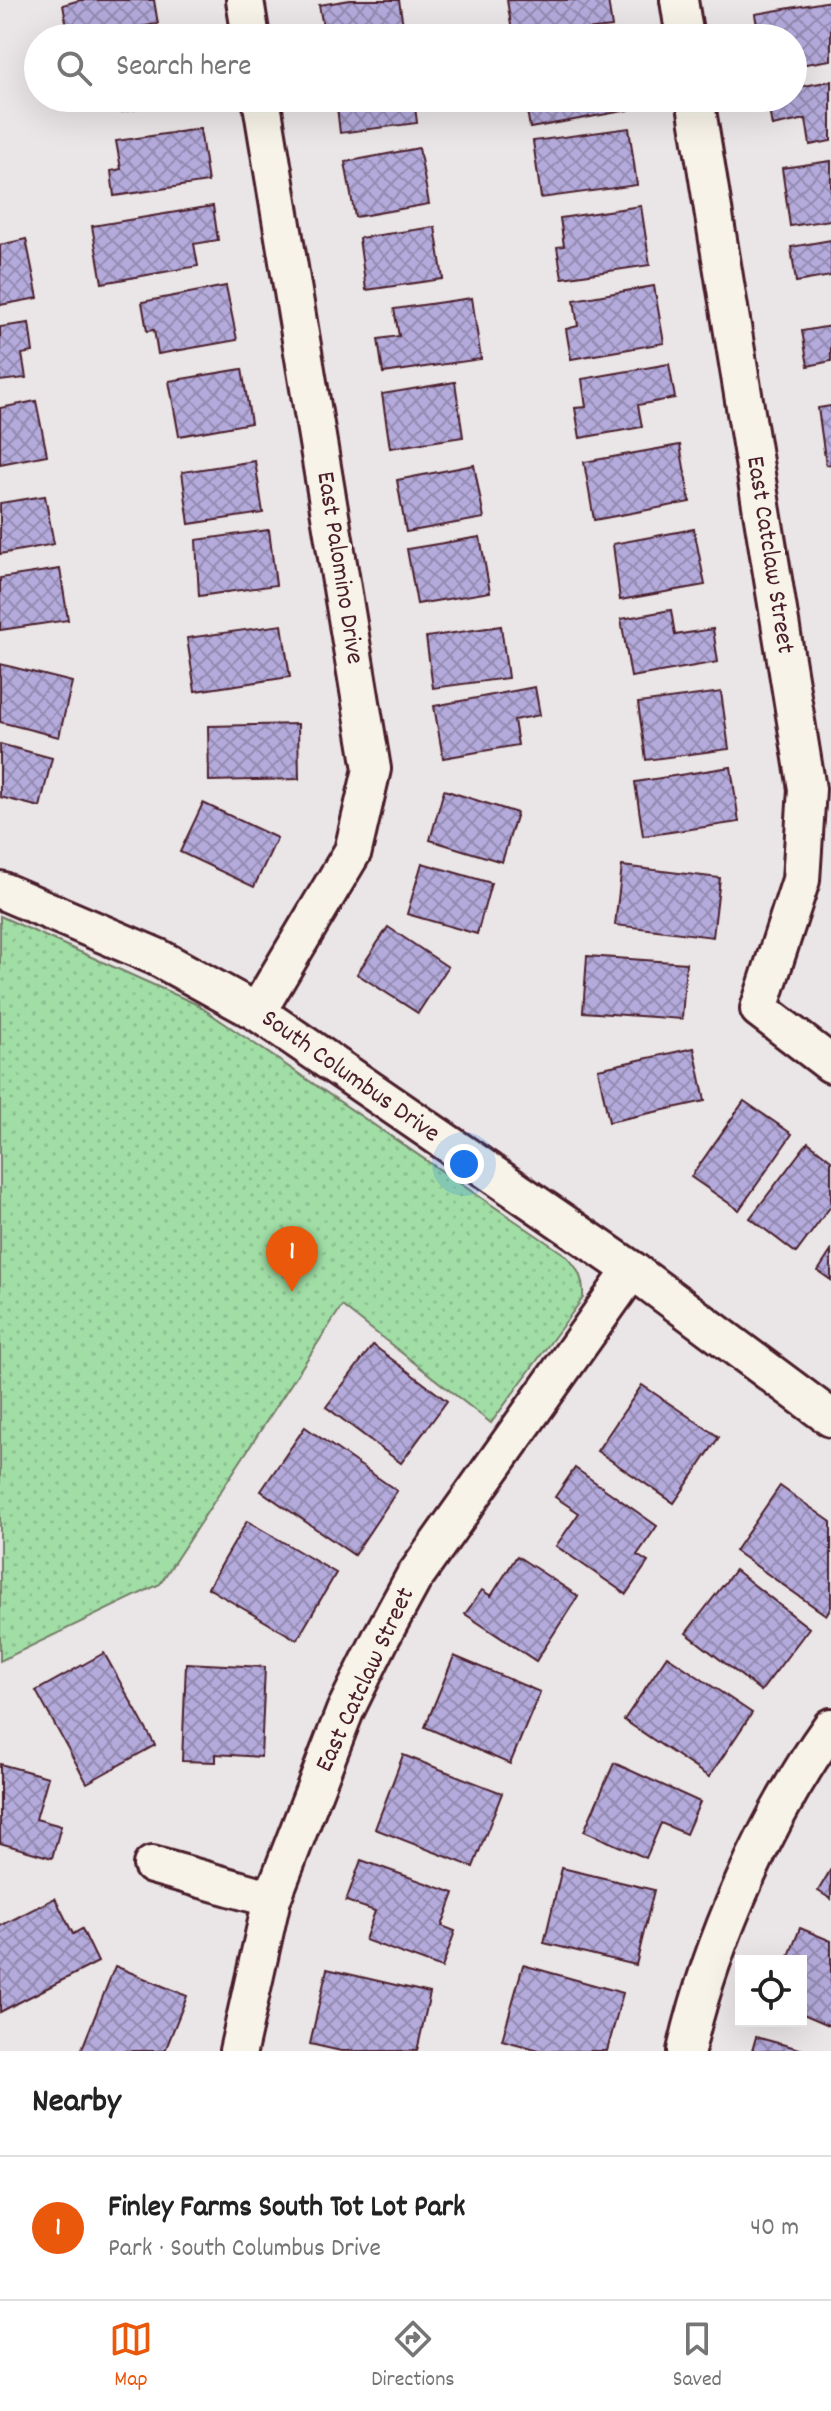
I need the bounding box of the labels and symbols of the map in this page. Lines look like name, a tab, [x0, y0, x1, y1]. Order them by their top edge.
street label: East Catclaw Street	[735, 453, 803, 657]
street label: East Palomino Drive	[306, 469, 372, 667]
street label: South Columbus Drive	[253, 1001, 447, 1153]
your location	[444, 1144, 484, 1184]
pin: 1	[266, 1226, 318, 1292]
street label: East Catclaw Street	[307, 1581, 425, 1778]

